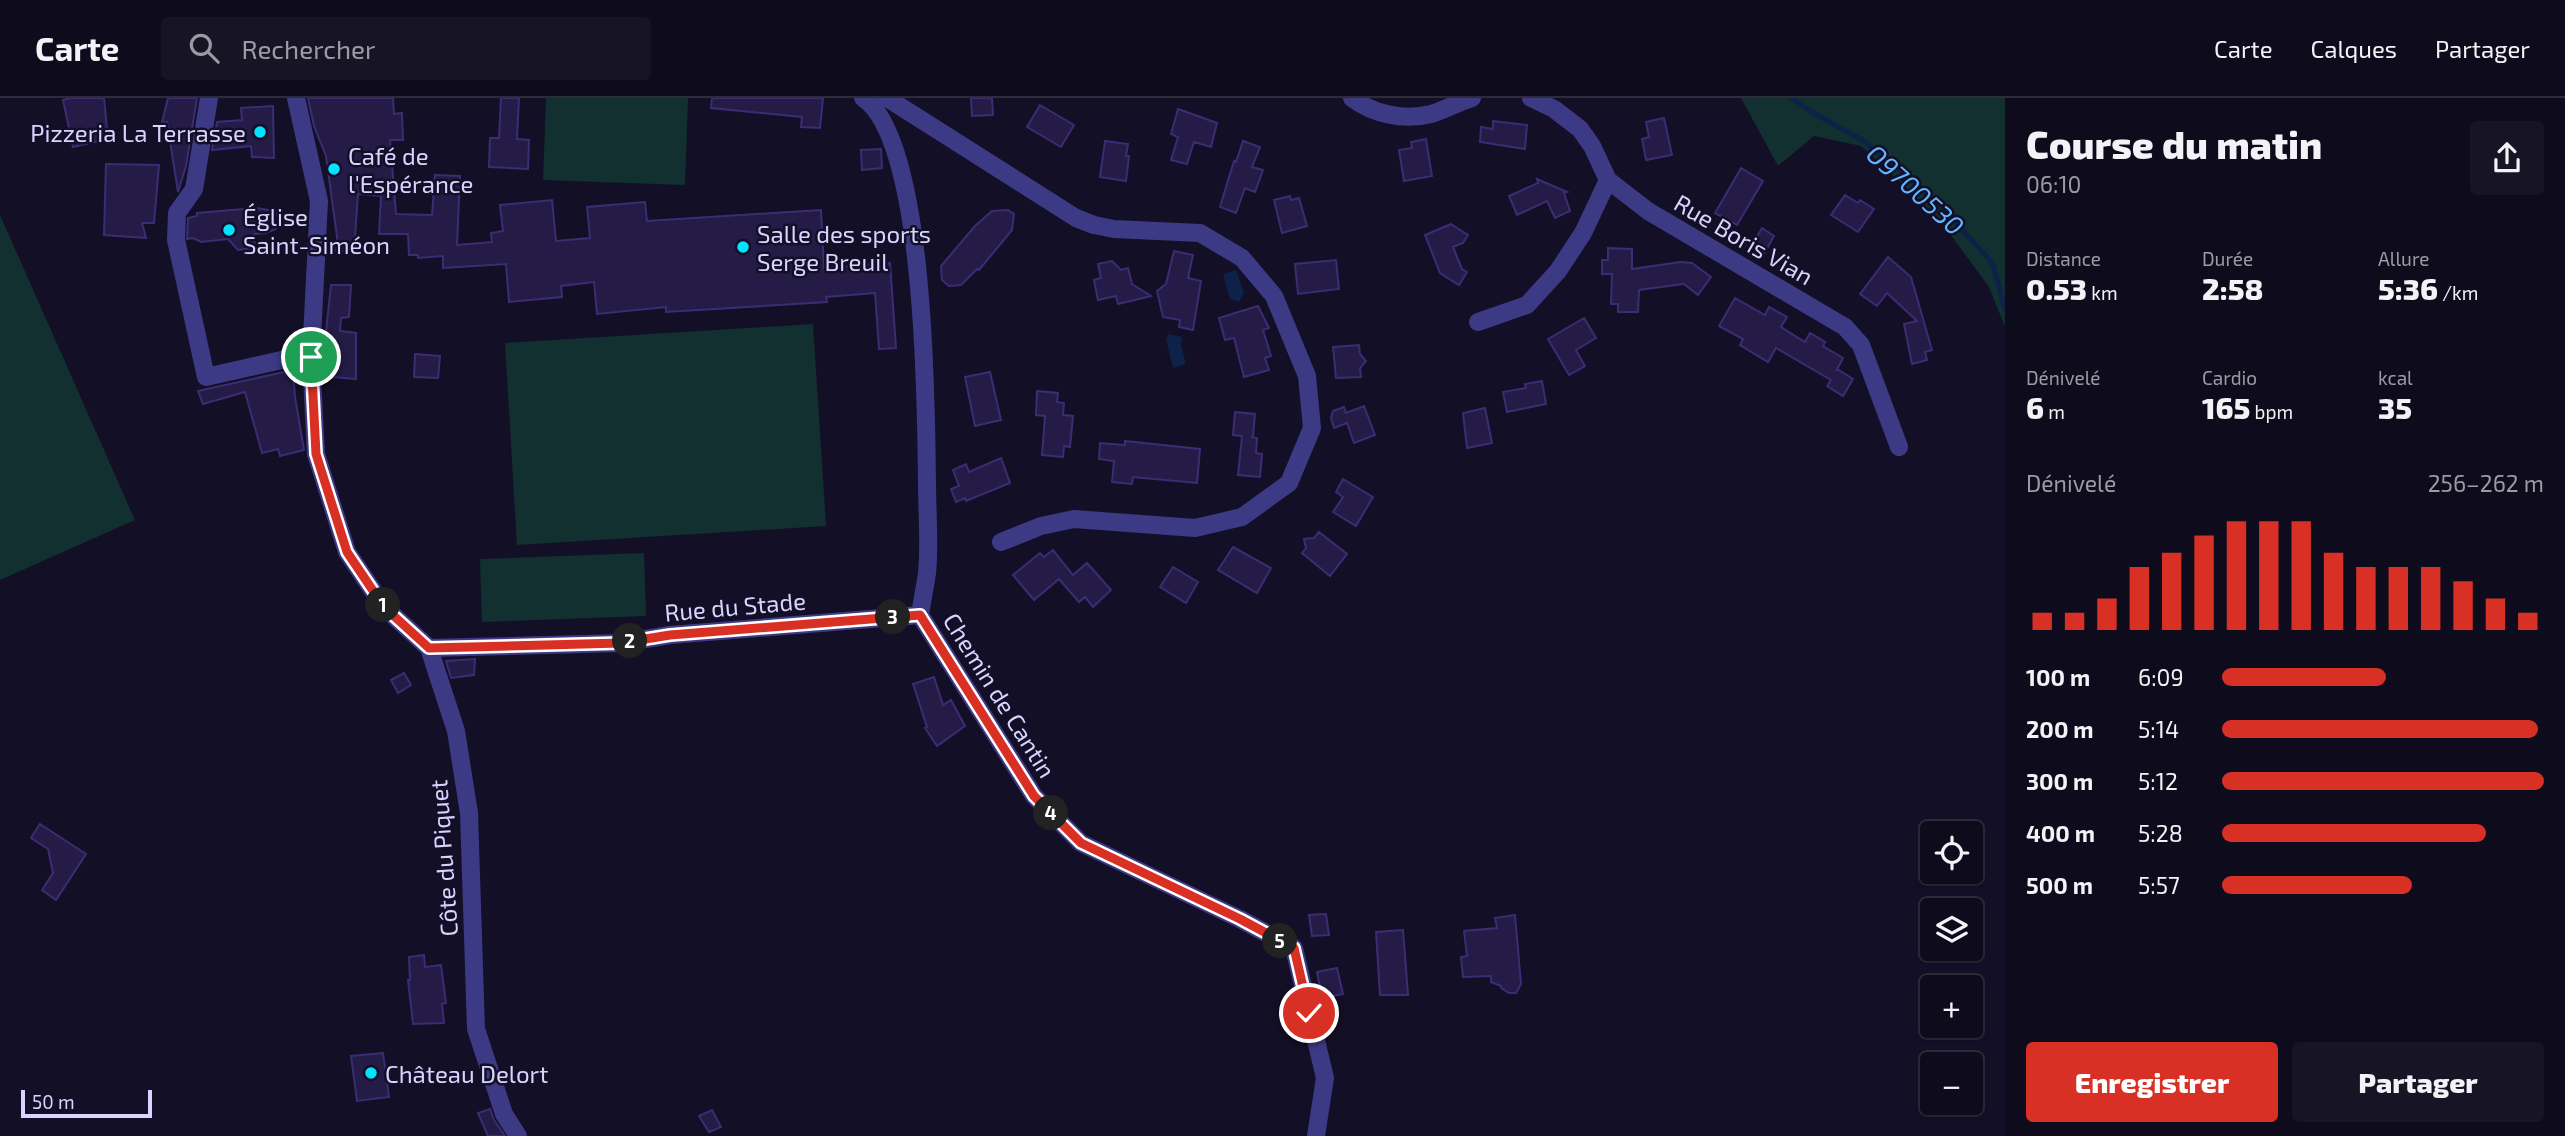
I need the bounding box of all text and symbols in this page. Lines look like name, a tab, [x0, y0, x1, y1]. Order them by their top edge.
search box	[161, 17, 651, 80]
text: Carte	[35, 28, 119, 68]
icon: search	[185, 29, 223, 67]
text: Rechercher	[241, 33, 375, 64]
text: Carte	[2214, 34, 2273, 63]
text: Calques	[2311, 34, 2397, 63]
text: Partager	[2435, 34, 2530, 63]
place label: Pizzeria La Terrasse	[30, 118, 246, 147]
text: Course du matin	[2026, 121, 2322, 167]
button: share	[2470, 121, 2544, 195]
marker: Pizzeria La Terrasse	[252, 124, 268, 140]
water label: O9700530	[1861, 137, 1971, 241]
place label: Café de l'Espérance	[348, 141, 473, 198]
marker: Café de l'Espérance	[326, 161, 342, 177]
text: 06:10	[2026, 170, 2081, 198]
street label: Rue Boris Vian	[1669, 188, 1819, 290]
place label: Église Saint-Siméon	[243, 202, 390, 259]
place label: Salle des sports Serge Breuil	[757, 219, 931, 276]
marker: Église Saint-Siméon	[221, 222, 237, 238]
marker: Salle des sports Serge Breuil	[735, 239, 751, 255]
text: Distance	[2026, 247, 2101, 270]
text: Durée	[2202, 247, 2253, 270]
text: Allure	[2378, 247, 2430, 270]
text: 0.53	[2026, 270, 2087, 306]
text: 2:58	[2202, 270, 2264, 306]
text: 5:36	[2378, 270, 2438, 306]
text: km	[2087, 281, 2118, 304]
text: /km	[2438, 281, 2478, 304]
pin	[281, 327, 341, 387]
icon: arrive	[292, 338, 330, 376]
text: Dénivelé	[2026, 366, 2101, 389]
text: Cardio	[2202, 366, 2257, 389]
text: kcal	[2378, 366, 2413, 389]
text: 6	[2026, 389, 2044, 425]
text: 165	[2202, 389, 2250, 425]
text: 35	[2378, 389, 2412, 425]
text: m	[2044, 400, 2065, 423]
text: bpm	[2250, 400, 2293, 423]
text: Dénivelé	[2026, 469, 2116, 497]
text: 256–262 m	[2428, 469, 2544, 497]
street label: Rue du Stade	[663, 585, 807, 627]
pin: 1	[366, 588, 400, 622]
text: 1	[378, 593, 387, 616]
pin: 3	[876, 600, 910, 634]
text: 3	[887, 605, 898, 628]
street label: Chemin de Cantin	[938, 607, 1062, 783]
pin: 2	[612, 624, 648, 658]
text: 2	[624, 629, 635, 652]
text: 100 m	[2026, 663, 2090, 691]
text: 6:09	[2138, 663, 2184, 691]
text: 200 m	[2026, 715, 2094, 743]
text: 5:14	[2138, 715, 2179, 743]
text: 300 m	[2026, 767, 2093, 795]
text: 5:12	[2138, 767, 2178, 795]
street label: Côte du Piquet	[423, 779, 463, 937]
pin: 4	[1034, 796, 1068, 830]
text: 4	[1044, 801, 1057, 824]
text: 400 m	[2026, 819, 2095, 847]
text: 5:28	[2138, 819, 2183, 847]
map controls	[1920, 821, 1983, 1115]
button: locate	[1920, 821, 1983, 884]
text: 500 m	[2026, 871, 2093, 899]
text: 5:57	[2138, 871, 2180, 899]
button: layers	[1920, 898, 1983, 961]
pin: 5	[1262, 924, 1298, 958]
text: 5	[1274, 929, 1285, 952]
button: +	[1920, 975, 1983, 1038]
pin	[1279, 983, 1339, 1043]
icon: check	[1290, 994, 1328, 1032]
button: Enregistrer	[2026, 1042, 2278, 1122]
button: Partager	[2292, 1042, 2544, 1122]
button: −	[1920, 1052, 1983, 1115]
place label: Château Delort	[385, 1059, 548, 1088]
marker: Château Delort	[363, 1065, 379, 1081]
scale bar	[21, 1087, 152, 1119]
text: 50 m	[32, 1090, 75, 1113]

